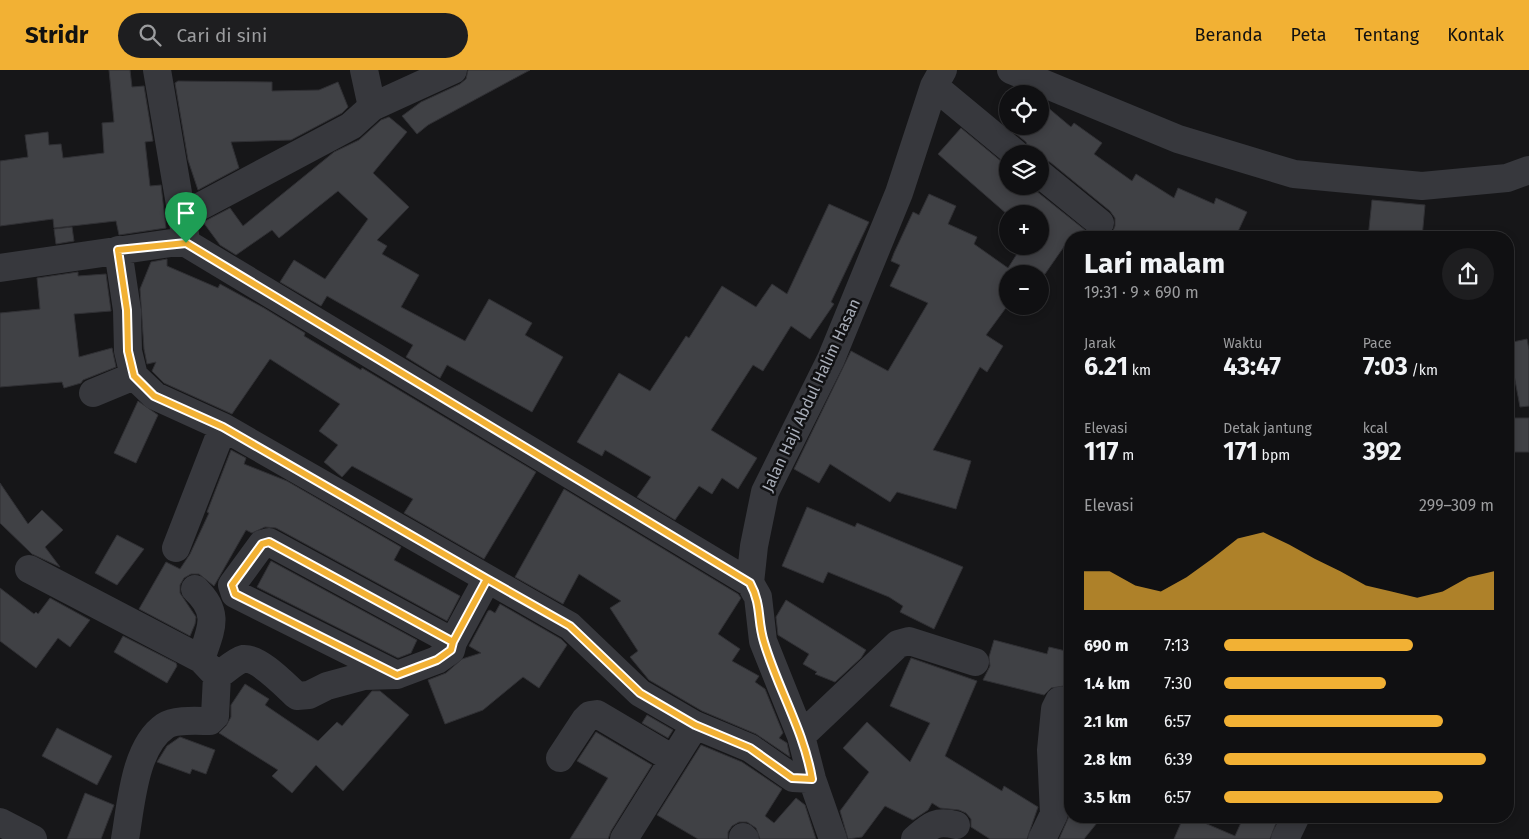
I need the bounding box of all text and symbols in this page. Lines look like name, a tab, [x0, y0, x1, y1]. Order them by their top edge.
search box	[118, 13, 468, 58]
text: Stridr	[25, 21, 88, 49]
icon: search	[136, 21, 164, 49]
text: Cari di sini	[176, 24, 267, 47]
text: Beranda	[1195, 24, 1263, 46]
text: Peta	[1291, 24, 1326, 46]
text: Tentang	[1354, 24, 1419, 46]
text: Kontak	[1447, 24, 1504, 46]
map controls	[999, 85, 1049, 315]
button: locate	[999, 85, 1049, 135]
button: layers	[999, 145, 1049, 195]
pin	[165, 192, 207, 243]
icon: arrive	[172, 199, 200, 227]
button: +	[999, 205, 1049, 255]
text: Lari malam	[1084, 247, 1225, 280]
button: share	[1442, 248, 1494, 300]
button: −	[999, 265, 1049, 315]
text: 19:31 · 9 × 690 m	[1084, 283, 1199, 302]
street label: Jalan Haji Abdul Halim Hasan	[758, 295, 864, 495]
text: Jarak	[1084, 335, 1116, 352]
text: Waktu	[1223, 335, 1262, 352]
text: Pace	[1363, 335, 1392, 352]
text: 6.21	[1084, 352, 1128, 382]
text: 43:47	[1223, 352, 1281, 382]
text: 7:03	[1363, 352, 1408, 382]
text: km	[1128, 362, 1151, 379]
text: /km	[1408, 362, 1438, 379]
text: Elevasi	[1084, 420, 1128, 437]
text: Detak jantung	[1223, 420, 1312, 437]
text: kcal	[1363, 420, 1388, 437]
text: 117	[1084, 437, 1118, 467]
text: 171	[1223, 437, 1258, 467]
text: 392	[1363, 437, 1402, 467]
text: m	[1118, 447, 1134, 464]
text: bpm	[1258, 447, 1290, 464]
text: Elevasi	[1084, 496, 1134, 515]
text: 299–309 m	[1419, 496, 1494, 515]
text: 690 m	[1084, 636, 1128, 655]
text: 7:13	[1164, 636, 1189, 655]
text: 1.4 km	[1084, 674, 1130, 693]
text: 7:30	[1164, 674, 1192, 693]
text: 2.1 km	[1084, 712, 1128, 731]
text: 6:57	[1164, 712, 1191, 731]
text: 2.8 km	[1084, 750, 1132, 769]
text: 6:39	[1164, 750, 1193, 769]
text: 3.5 km	[1084, 788, 1131, 807]
text: 6:57	[1164, 788, 1191, 807]

